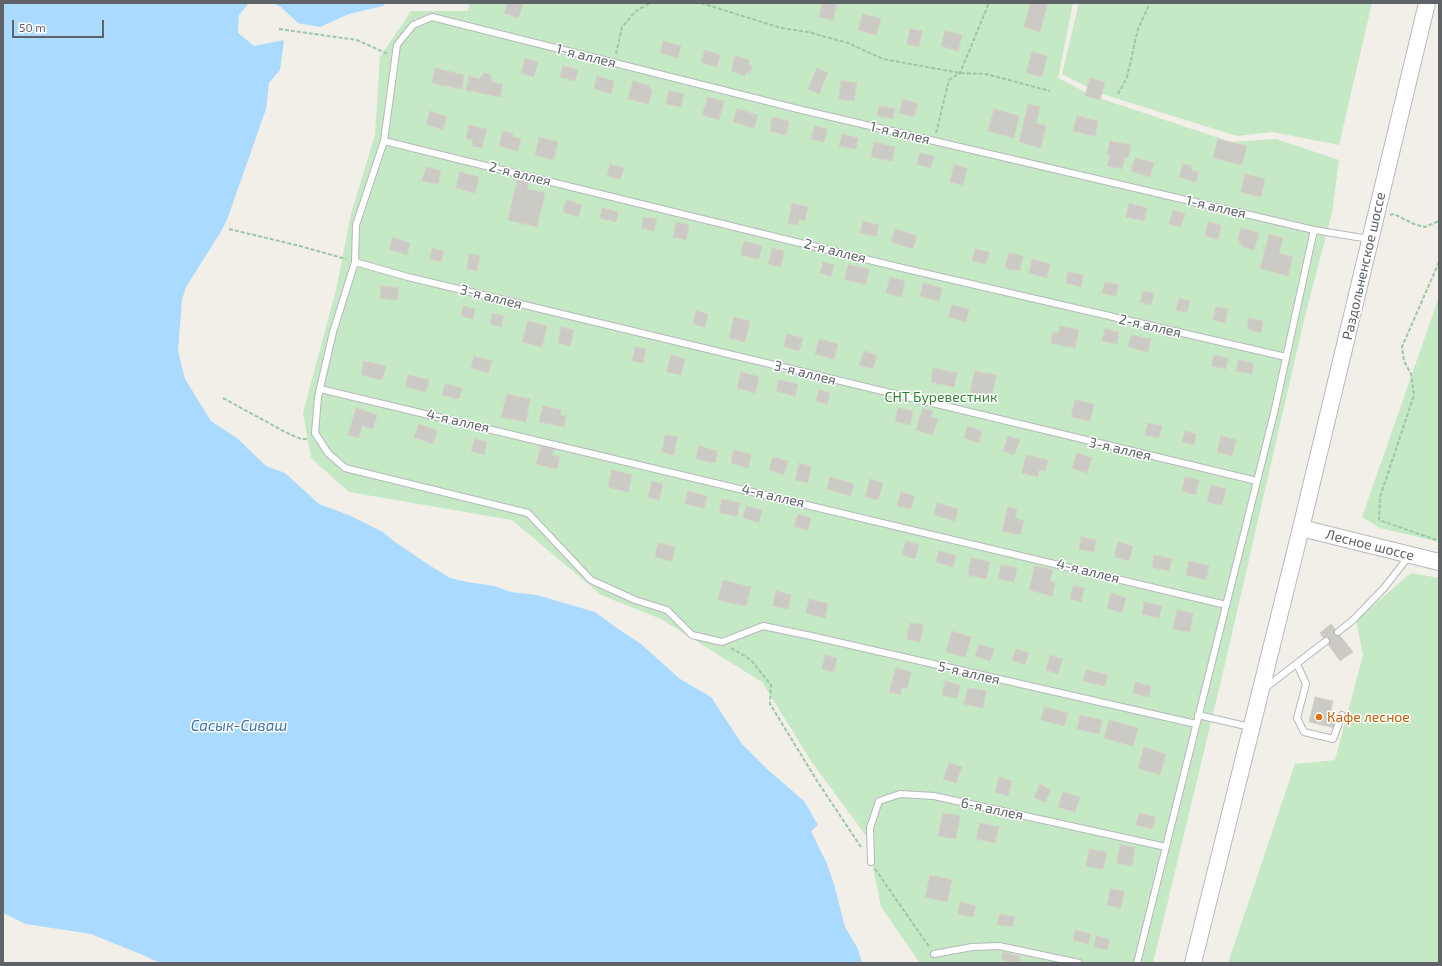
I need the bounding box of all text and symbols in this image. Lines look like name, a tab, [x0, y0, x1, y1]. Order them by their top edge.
scale bar	[14, 12, 106, 38]
text: 50 m	[19, 20, 46, 34]
street label: 1-я аллея	[554, 40, 618, 72]
street label: 1-я аллея	[868, 118, 932, 148]
street label: 2-я аллея	[487, 158, 553, 190]
street label: Раздольненское шоссе	[1339, 190, 1389, 342]
street label: 1-я аллея	[1184, 192, 1248, 222]
street label: 2-я аллея	[802, 235, 868, 267]
street label: 3-я аллея	[458, 281, 524, 313]
street label: 2-я аллея	[1117, 311, 1183, 341]
street label: 3-я аллея	[772, 357, 838, 389]
park label: СНТ Буревестник	[885, 389, 997, 405]
street label: 4-я аллея	[425, 406, 491, 436]
street label: 3-я аллея	[1087, 434, 1153, 464]
street label: 4-я аллея	[740, 481, 806, 511]
street label: Лесное шоссе	[1324, 526, 1416, 564]
street label: 4-я аллея	[1055, 555, 1121, 587]
street label: 5-я аллея	[936, 658, 1002, 688]
place label: Кафе лесное	[1327, 709, 1410, 725]
marker: Кафе лесное	[1314, 712, 1324, 722]
water label: Сасык-Сиваш	[191, 717, 287, 735]
street label: 6-я аллея	[959, 794, 1025, 824]

